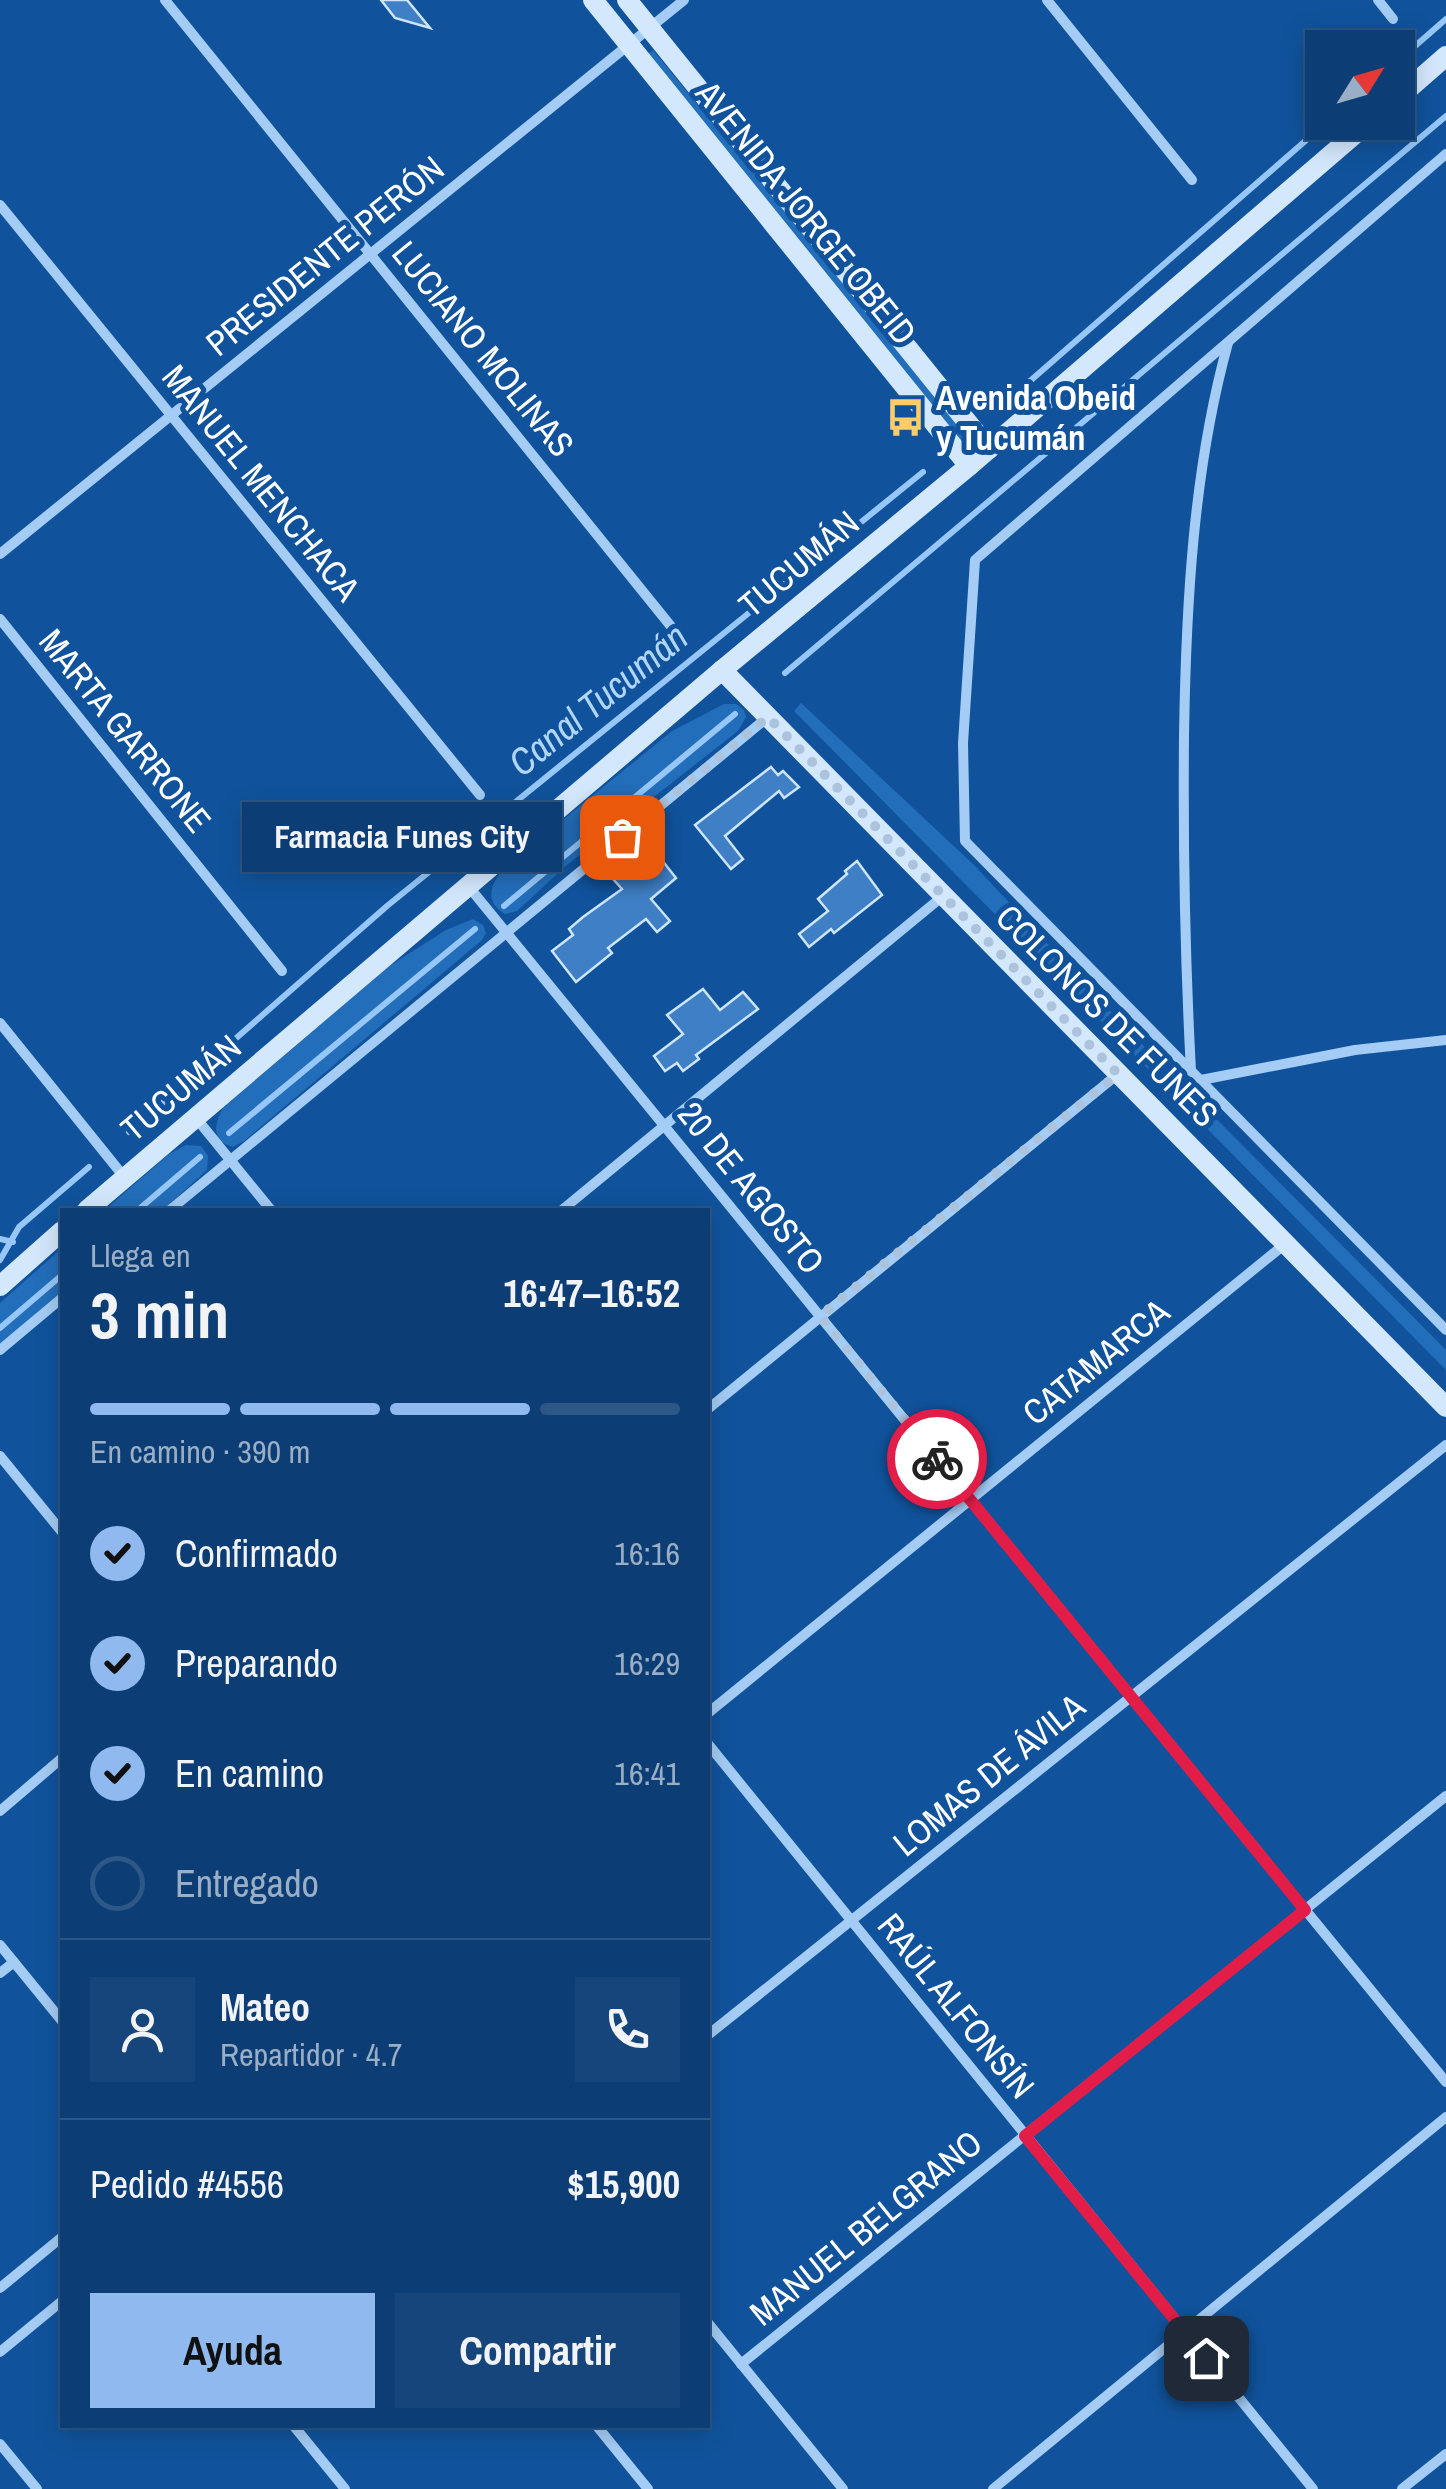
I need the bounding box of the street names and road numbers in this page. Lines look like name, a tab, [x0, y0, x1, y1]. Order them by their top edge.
street label: AVENIDA JORGE OBEID	[685, 70, 927, 354]
street label: PRESIDENTE PERÓN	[196, 145, 454, 366]
street label: LUCIANO MOLINAS	[382, 231, 585, 466]
street label: MANUEL MENCHACA	[152, 355, 372, 611]
street label: TUCUMÁN	[729, 500, 869, 628]
street label: MARTA GARRONE	[29, 619, 222, 842]
street label: COLONOS DE FUNES	[986, 894, 1229, 1137]
street label: TUCUMÁN	[111, 1024, 251, 1152]
street label: 20 DE AGOSTO	[668, 1092, 835, 1283]
street label: CATAMARCA	[1013, 1287, 1180, 1435]
street label: LOMAS DE ÁVILA	[883, 1682, 1095, 1867]
street label: RAÚL ALFONSÍN	[867, 1903, 1046, 2108]
street label: MANUEL BELGRANO	[740, 2119, 992, 2336]

